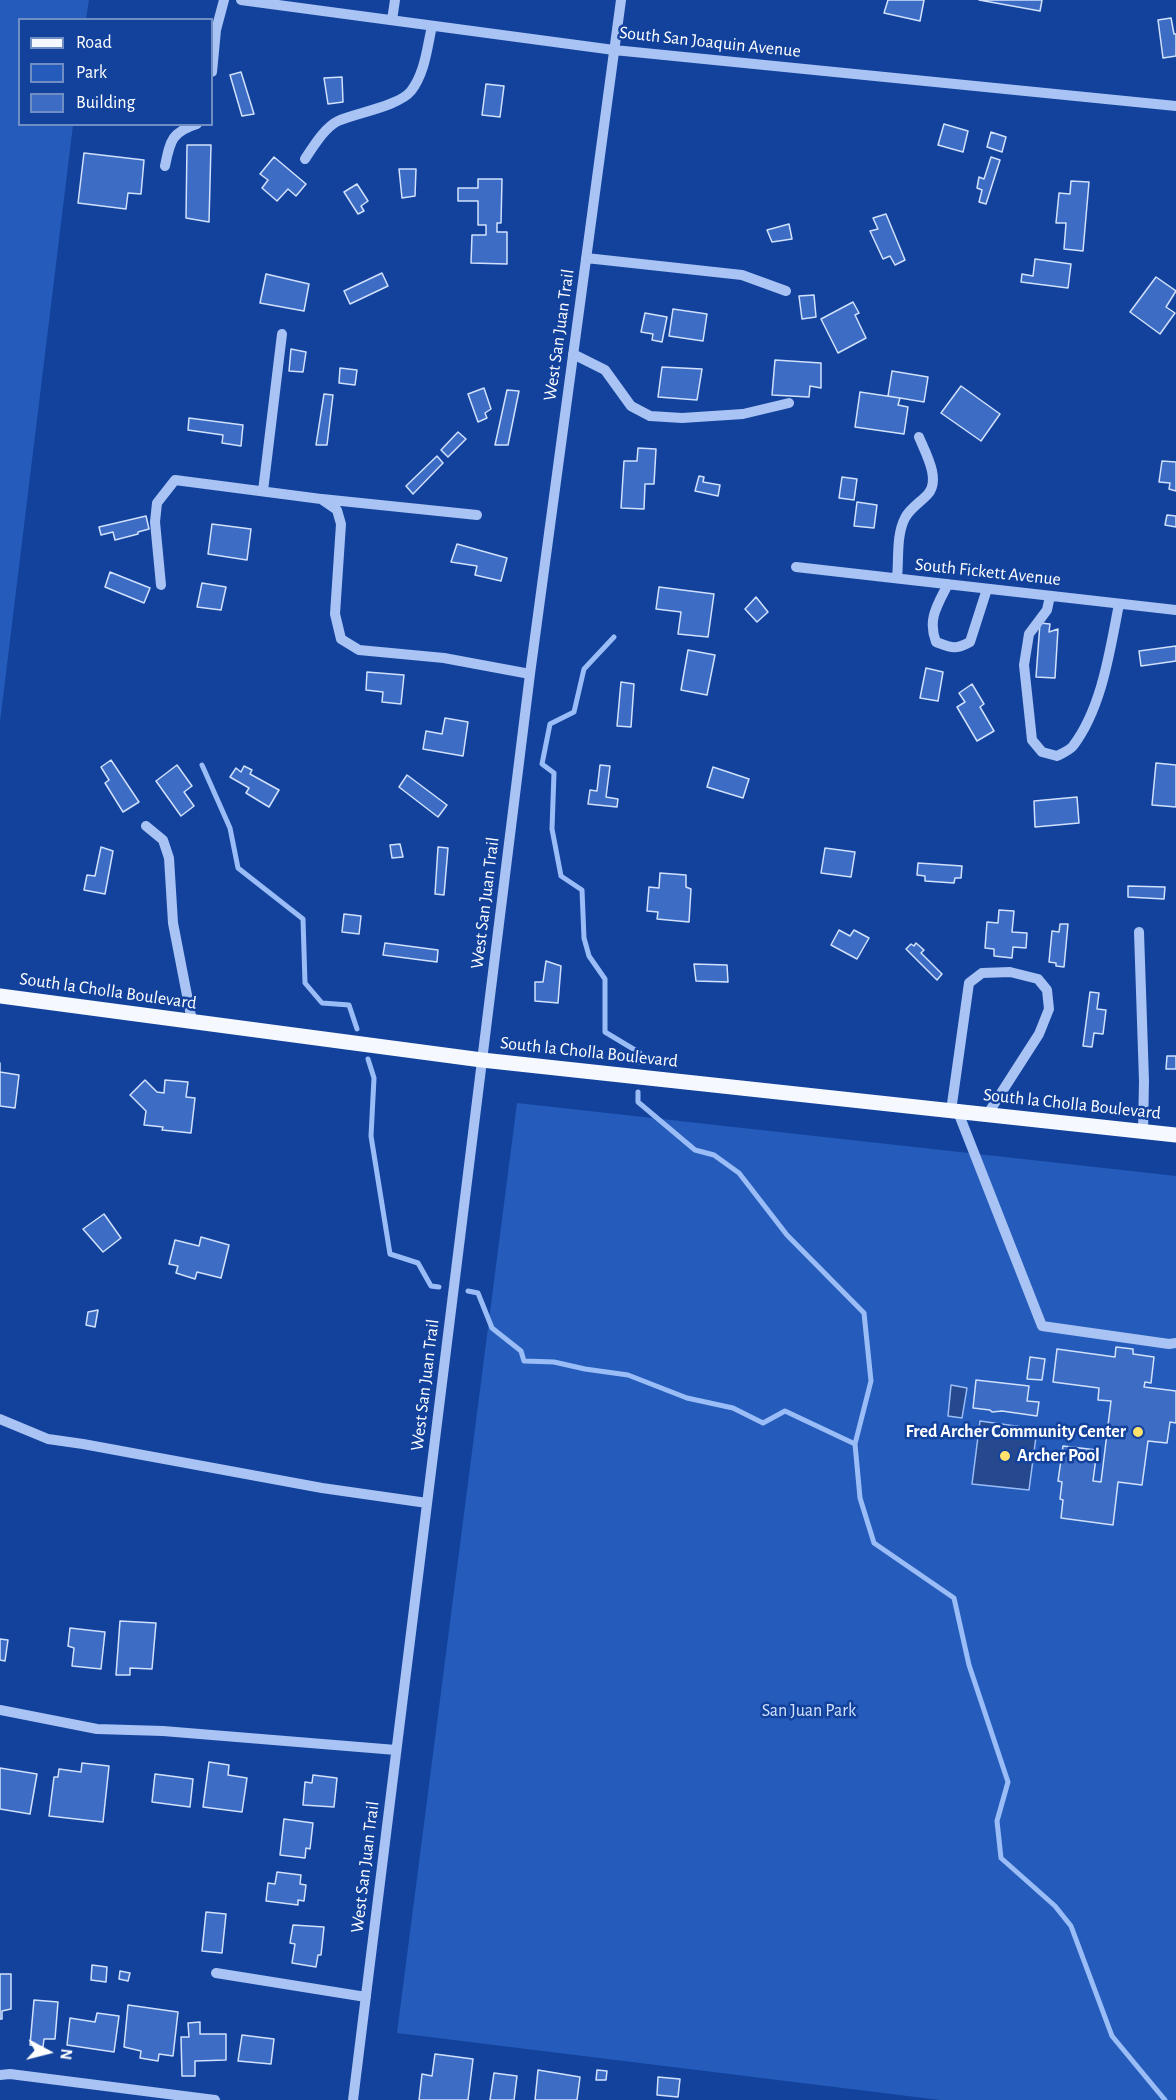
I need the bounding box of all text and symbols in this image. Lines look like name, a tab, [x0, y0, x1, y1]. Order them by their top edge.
legend	[18, 18, 213, 126]
street label: South San Joaquin Avenue	[618, 22, 802, 62]
text: Road	[76, 34, 112, 52]
text: Park	[76, 64, 107, 82]
text: Building	[76, 94, 135, 112]
street label: West San Juan Trail	[539, 268, 579, 402]
street label: South Fickett Avenue	[914, 554, 1062, 590]
street label: West San Juan Trail	[466, 836, 504, 970]
street label: South la Cholla Boulevard	[18, 968, 198, 1014]
street label: South la Cholla Boulevard	[499, 1032, 679, 1072]
street label: South la Cholla Boulevard	[982, 1084, 1162, 1124]
street label: West San Juan Trail	[406, 1318, 444, 1452]
place label: Fred Archer Community Center	[906, 1421, 1126, 1443]
marker: Fred Archer Community Center	[1131, 1425, 1145, 1439]
place label: Archer Pool	[1017, 1445, 1100, 1467]
marker: Archer Pool	[998, 1449, 1012, 1463]
park label: San Juan Park	[762, 1700, 856, 1722]
street label: West San Juan Trail	[346, 1800, 384, 1934]
north arrow	[18, 2022, 78, 2082]
text: N	[57, 2048, 74, 2061]

